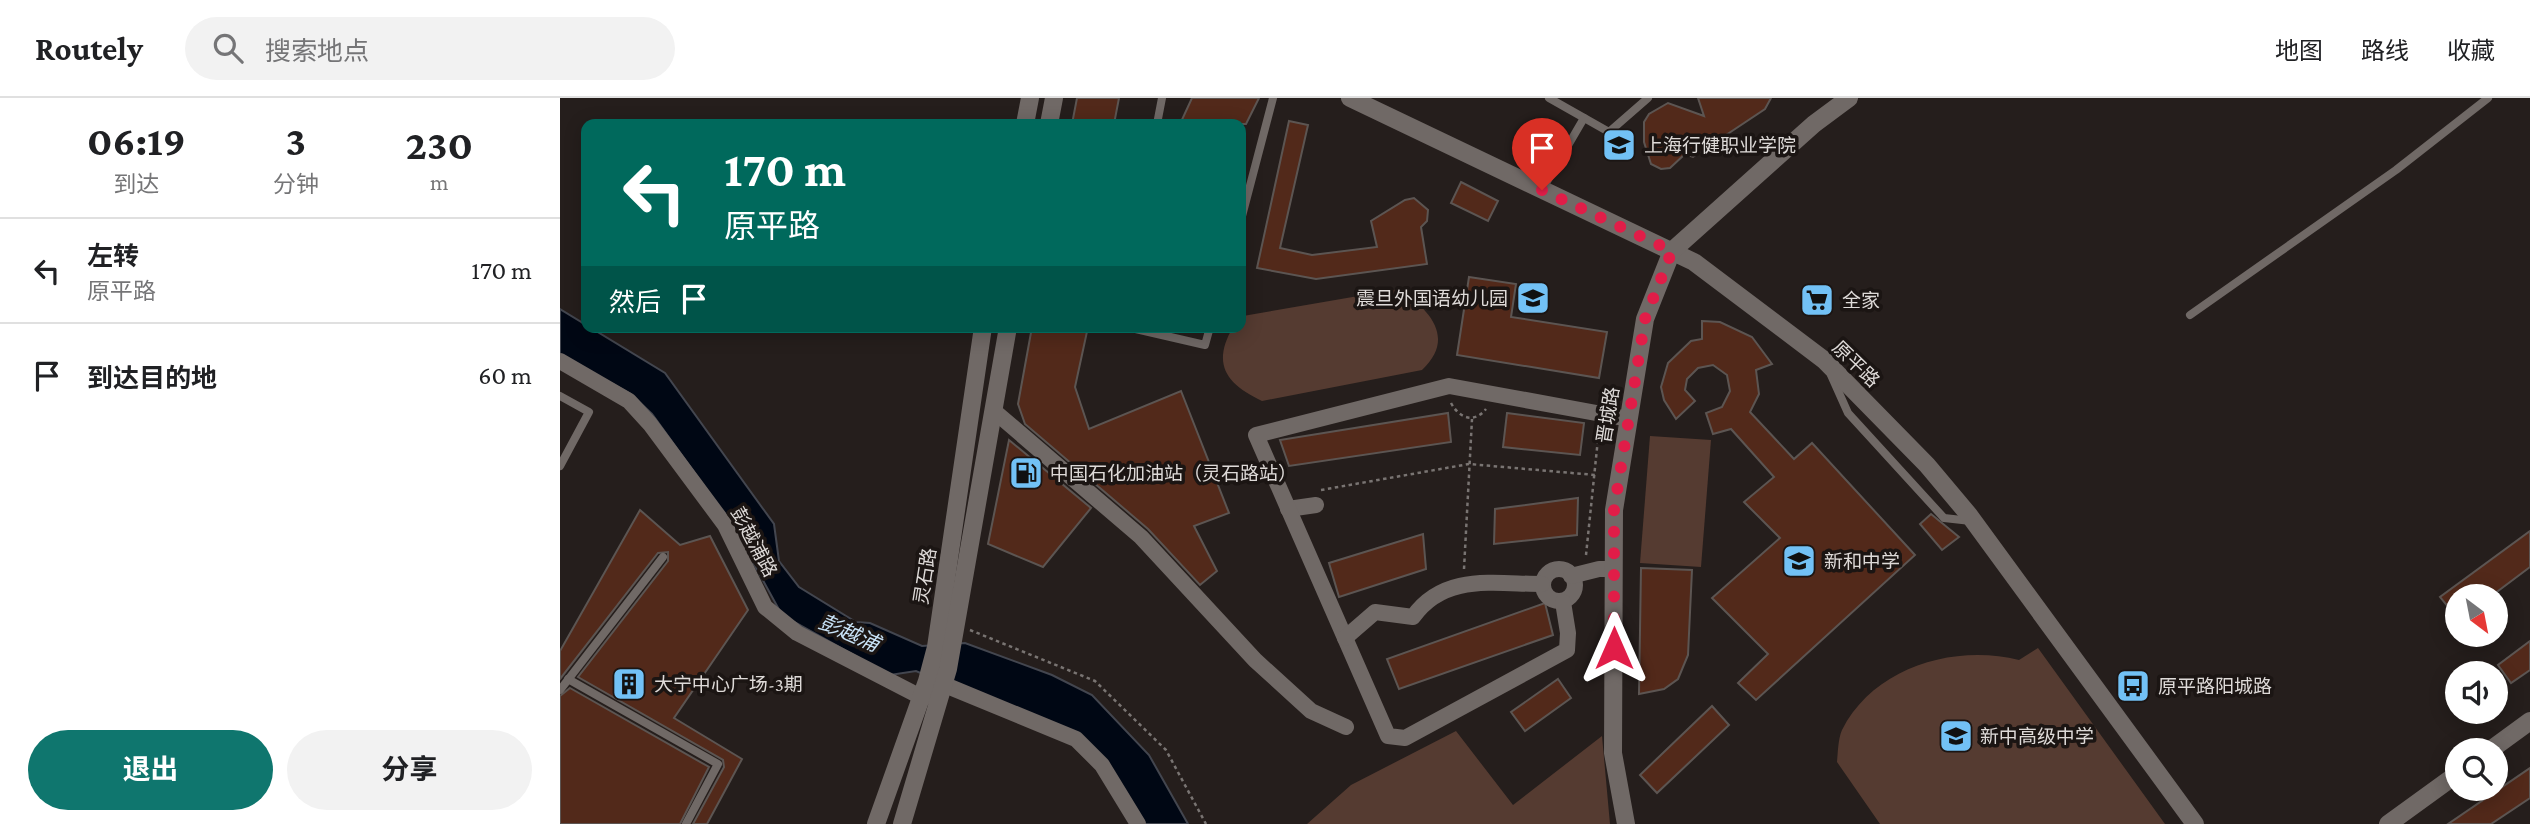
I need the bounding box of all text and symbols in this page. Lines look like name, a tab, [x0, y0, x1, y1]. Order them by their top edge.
search box	[185, 17, 675, 80]
icon: search	[209, 29, 247, 67]
text: Routely	[35, 30, 143, 67]
text: 搜索地点	[265, 37, 369, 66]
text: 地图	[2275, 37, 2323, 64]
text: 路线	[2361, 37, 2409, 64]
text: 收藏	[2447, 37, 2495, 64]
text: 06:19	[87, 117, 186, 164]
text: 3	[285, 117, 306, 164]
pin	[1512, 118, 1572, 190]
text: 230	[406, 121, 473, 168]
school or university icon: 上海行健职业学院	[1600, 126, 1638, 164]
icon: arrive	[1523, 129, 1561, 167]
place label: 上海行健职业学院	[1644, 135, 1796, 156]
text: 170 m	[724, 142, 846, 197]
icon: left	[609, 147, 700, 238]
text: m	[430, 169, 449, 195]
text: 到达	[113, 171, 159, 197]
text: 分钟	[273, 171, 319, 197]
text: 原平路	[724, 208, 820, 244]
text: 左转	[87, 242, 139, 271]
icon: left	[28, 252, 66, 290]
text: 170 m	[471, 256, 532, 285]
text: 原平路	[87, 278, 156, 304]
school or university icon: 震旦外国语幼儿园	[1514, 279, 1552, 317]
icon: arrive	[675, 280, 713, 318]
supermarket icon: 全家	[1798, 281, 1836, 319]
text: 然后	[609, 288, 661, 317]
place label: 震旦外国语幼儿园	[1356, 288, 1508, 309]
place label: 全家	[1842, 290, 1880, 311]
street label: 原平路	[1828, 337, 1884, 391]
icon: arrive	[28, 357, 66, 395]
text: 60 m	[478, 361, 532, 390]
text: 到达目的地	[87, 364, 217, 393]
street label: 晋城路	[1593, 385, 1623, 445]
fuel station icon: 中国石化加油站（灵石路站）	[1007, 454, 1045, 492]
place label: 中国石化加油站（灵石路站）	[1050, 463, 1297, 484]
street label: 彭越浦路	[727, 504, 781, 580]
school or university icon: 新和中学	[1780, 542, 1818, 580]
street label: 灵石路	[910, 546, 940, 606]
place label: 新和中学	[1824, 551, 1900, 572]
north arrow	[2445, 584, 2508, 648]
map controls	[2445, 584, 2508, 801]
water label: 彭越浦	[815, 610, 885, 658]
position arrow	[1577, 611, 1651, 685]
button: sound	[2445, 661, 2508, 724]
building icon: 大宁中心广场-3期	[610, 665, 648, 703]
bus stop icon: 原平路阳城路	[2114, 667, 2152, 705]
place label: 大宁中心广场-3期	[654, 674, 803, 695]
place label: 原平路阳城路	[2158, 676, 2272, 697]
school or university icon: 新中高级中学	[1937, 717, 1975, 755]
place label: 新中高级中学	[1980, 726, 2094, 747]
button: 退出	[28, 730, 273, 810]
button: 分享	[287, 730, 532, 810]
button: search	[2445, 738, 2508, 801]

